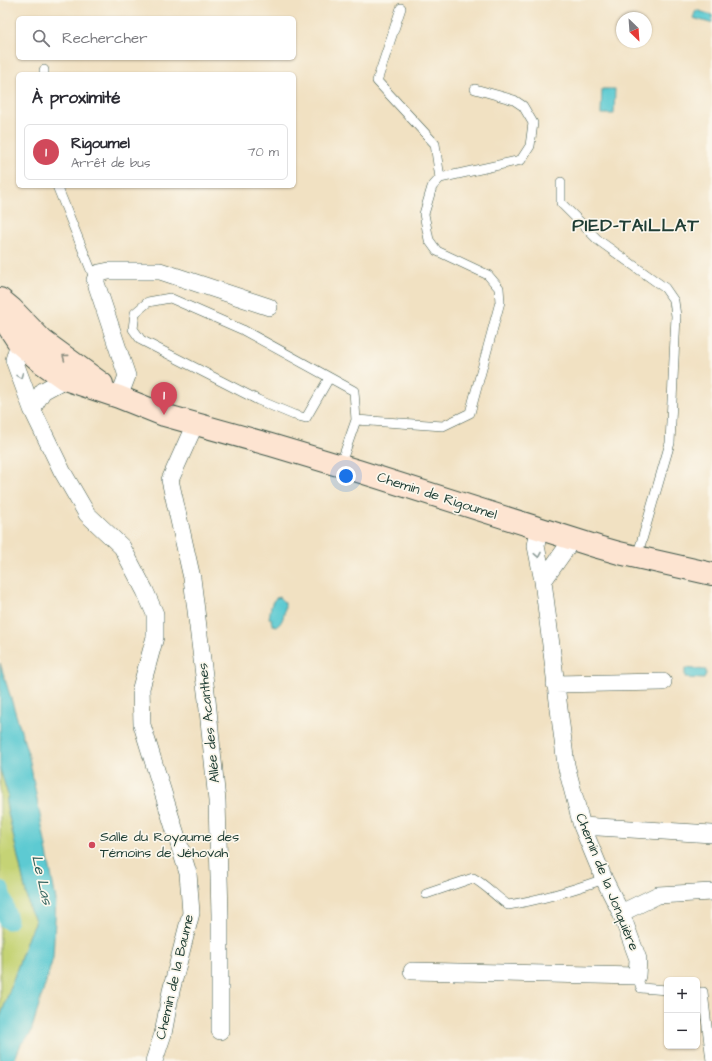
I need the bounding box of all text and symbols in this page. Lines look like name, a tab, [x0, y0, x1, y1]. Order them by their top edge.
north arrow	[616, 12, 652, 48]
search box	[16, 16, 296, 60]
icon: search	[30, 27, 52, 49]
text: Rechercher	[62, 28, 147, 49]
text: À proximité	[32, 86, 121, 110]
text: Rigoumel	[71, 133, 130, 154]
text: 1	[45, 143, 47, 161]
text: 70 m	[247, 143, 279, 161]
text: Arrêt de bus	[71, 154, 151, 172]
district label: PIED-TAILLAT	[572, 213, 700, 238]
one-way arrow	[63, 355, 70, 362]
one-way arrow	[15, 372, 23, 379]
pin: 1	[151, 382, 177, 415]
your location	[336, 466, 356, 486]
street label: Chemin de Rigoumel	[374, 467, 500, 525]
one-way arrow	[533, 552, 542, 558]
street label: Allée des Acanthes	[193, 662, 225, 784]
street label: Chemin de la Jonquière	[570, 810, 644, 954]
place label: Salle du Royaume des Témoins de Jéhovah	[100, 827, 239, 863]
marker: Salle du Royaume des Témoins de Jéhovah	[87, 840, 97, 850]
water label: Le Las	[26, 853, 58, 908]
street label: Chemin de la Baume	[151, 912, 199, 1042]
map controls	[664, 977, 700, 1049]
button: +	[664, 977, 700, 1013]
button: −	[664, 1013, 700, 1049]

